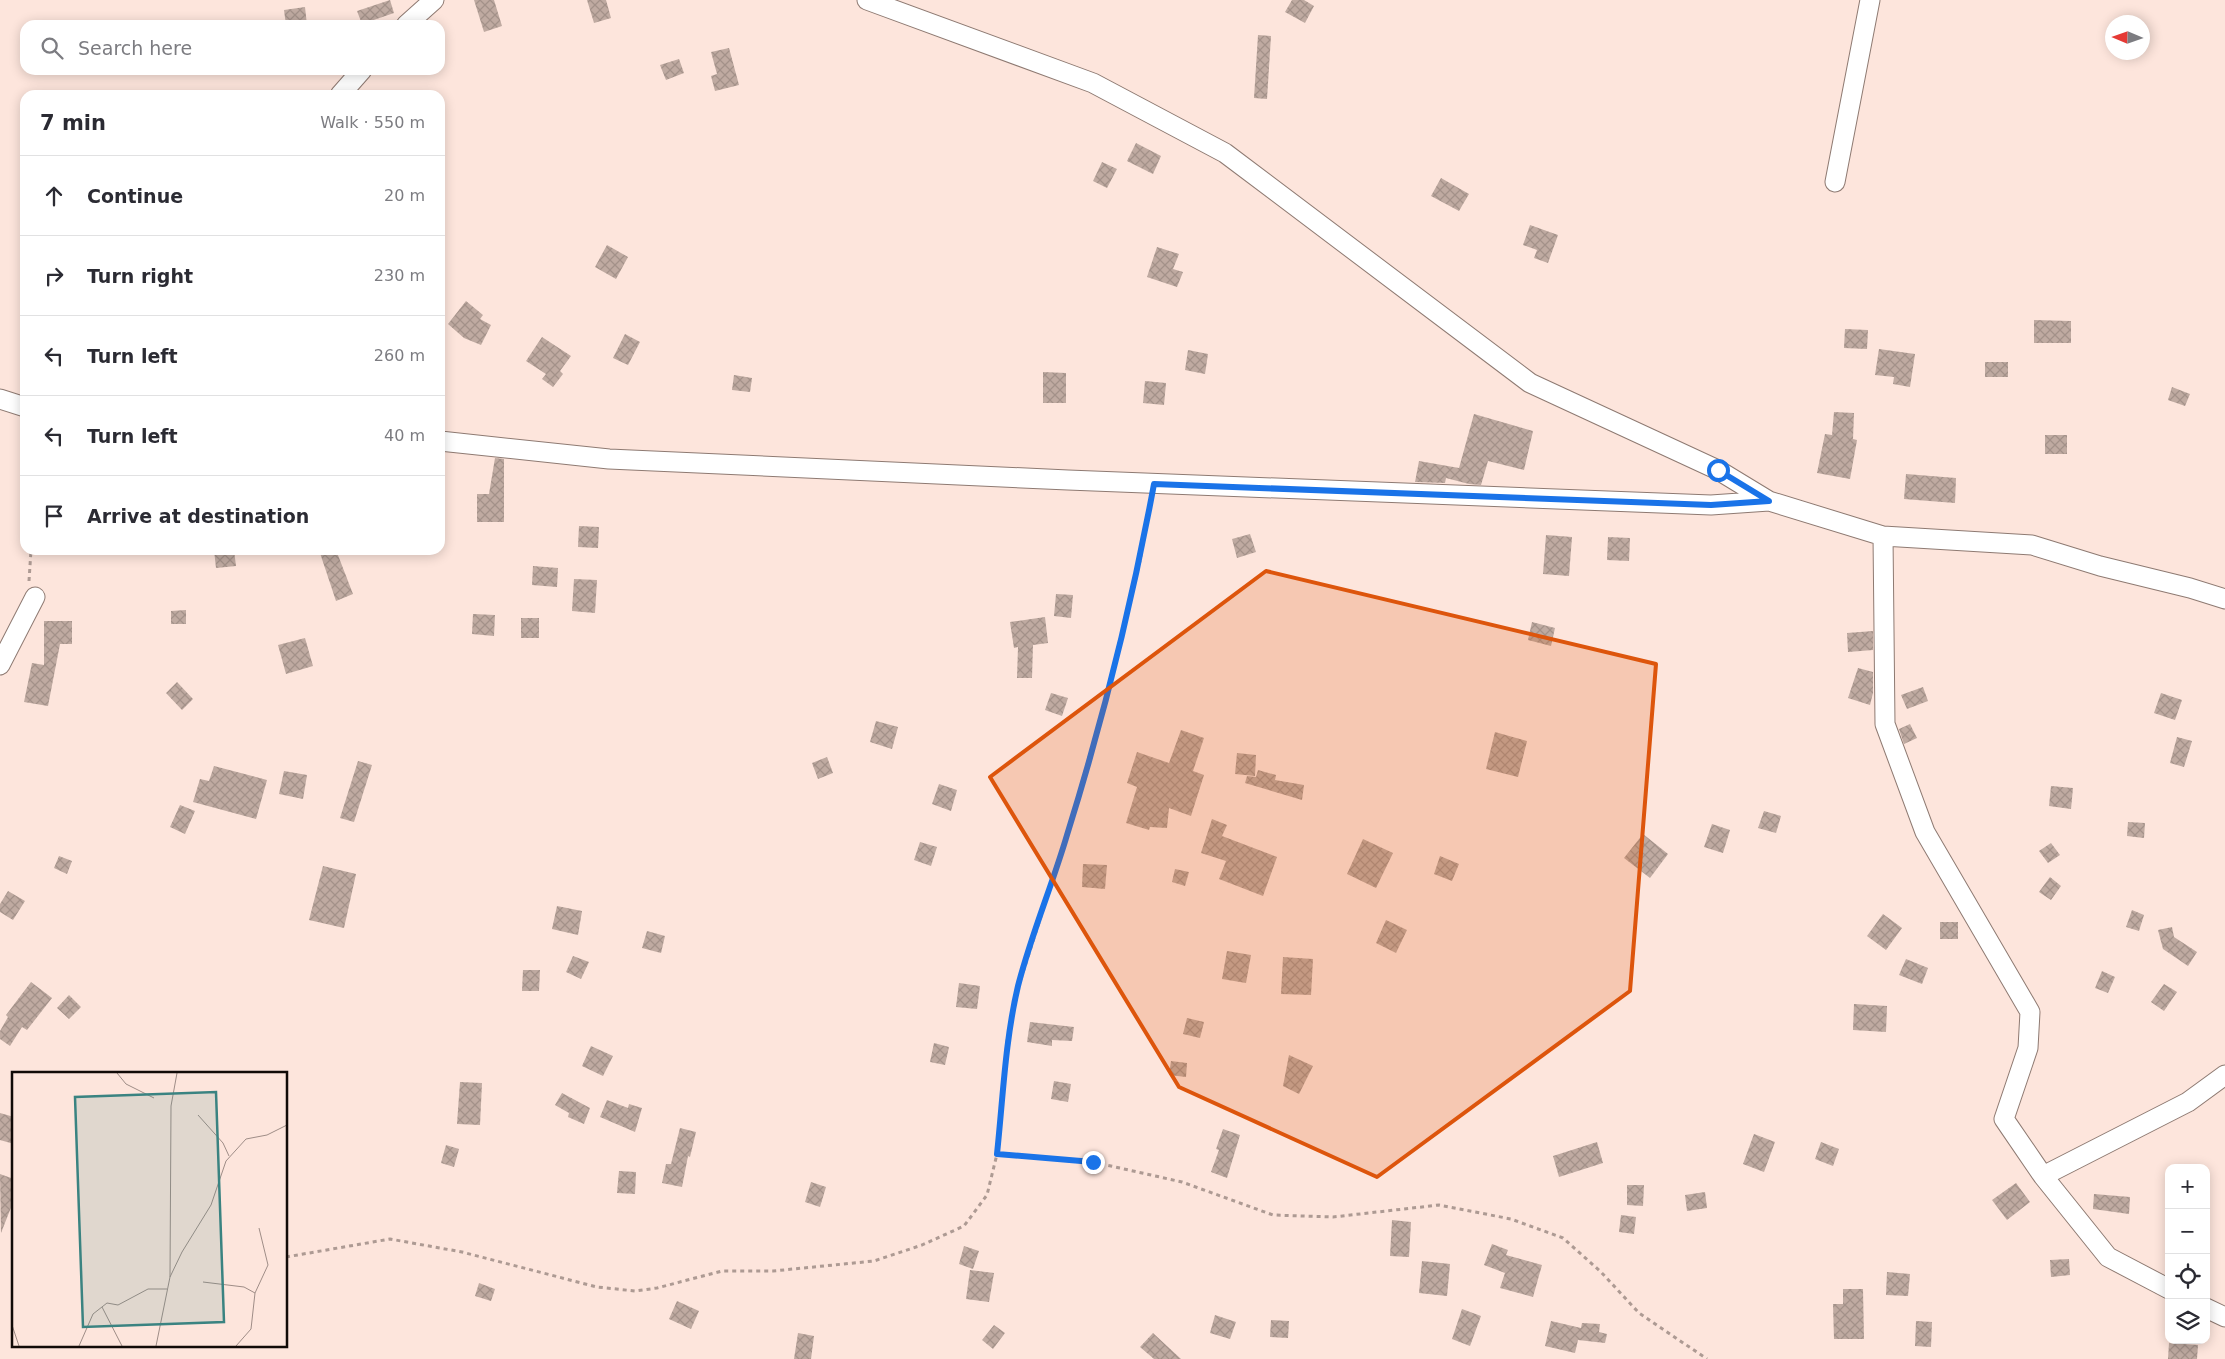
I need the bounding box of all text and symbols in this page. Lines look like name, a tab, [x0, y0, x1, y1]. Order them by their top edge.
north arrow	[2105, 15, 2150, 60]
search box	[20, 20, 445, 75]
icon: search	[38, 34, 66, 62]
text: Search here	[78, 37, 192, 59]
text: 7 min	[40, 111, 106, 135]
text: Walk · 550 m	[320, 113, 425, 132]
icon: ahead	[40, 182, 68, 210]
text: Continue	[87, 185, 183, 207]
text: 20 m	[384, 186, 425, 205]
icon: right	[40, 262, 68, 290]
text: Turn right	[87, 265, 193, 287]
text: 230 m	[374, 266, 425, 285]
icon: left	[40, 342, 68, 370]
text: Turn left	[87, 345, 178, 367]
text: 260 m	[374, 346, 425, 365]
icon: left	[40, 422, 68, 450]
text: Turn left	[87, 425, 178, 447]
text: 40 m	[384, 426, 425, 445]
route start	[1707, 459, 1730, 482]
icon: arrive	[40, 502, 68, 530]
text: Arrive at destination	[87, 505, 309, 527]
inset map	[12, 1072, 288, 1346]
route end	[1082, 1151, 1105, 1174]
map controls	[2165, 1164, 2210, 1344]
button: +	[2165, 1164, 2210, 1209]
button: −	[2165, 1209, 2210, 1254]
button: locate	[2165, 1254, 2210, 1299]
button: layers	[2165, 1299, 2210, 1344]

